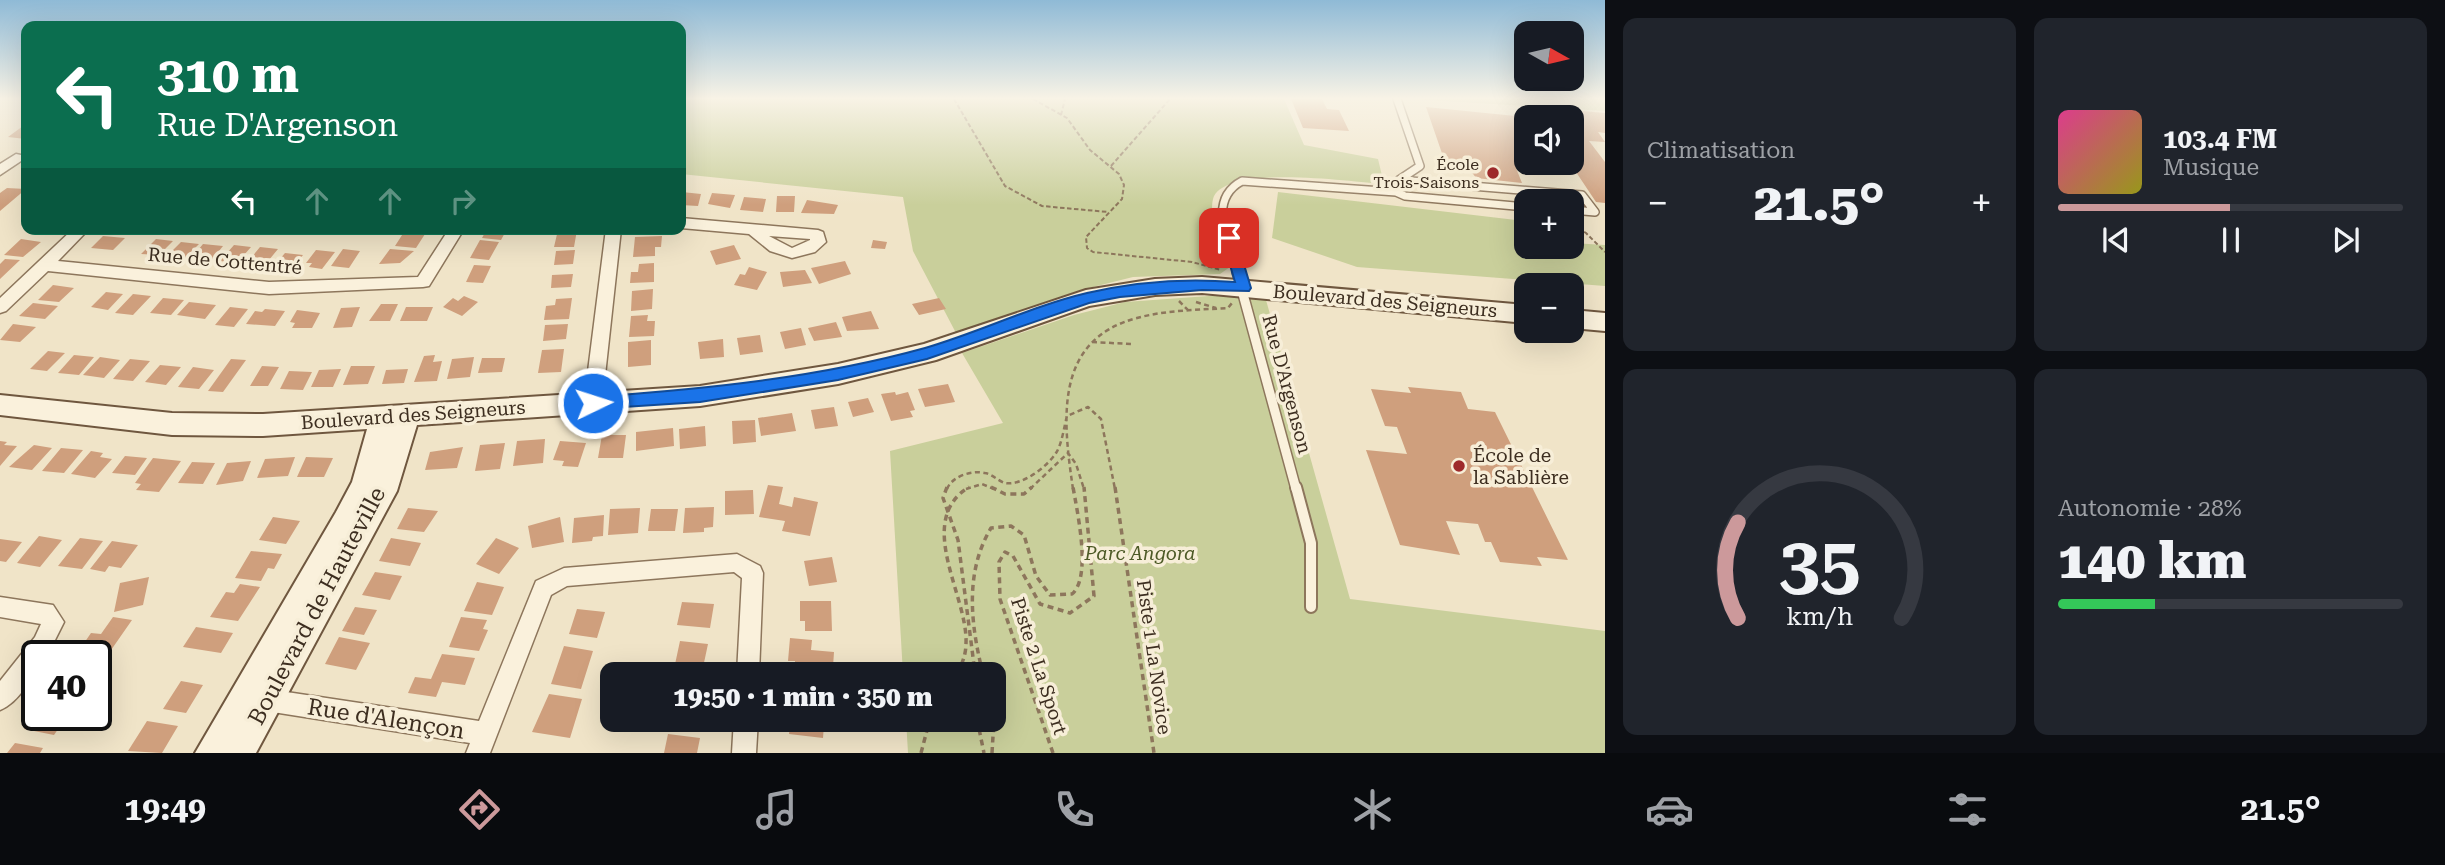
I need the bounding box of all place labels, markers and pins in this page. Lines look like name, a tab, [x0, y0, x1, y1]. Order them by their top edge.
place label: École Trois-Saisons	[1373, 155, 1479, 192]
marker: École Trois-Saisons	[1485, 165, 1501, 181]
pin	[1199, 208, 1259, 268]
place label: École de la Sablière	[1473, 444, 1569, 489]
marker: École de la Sablière	[1451, 458, 1467, 474]

